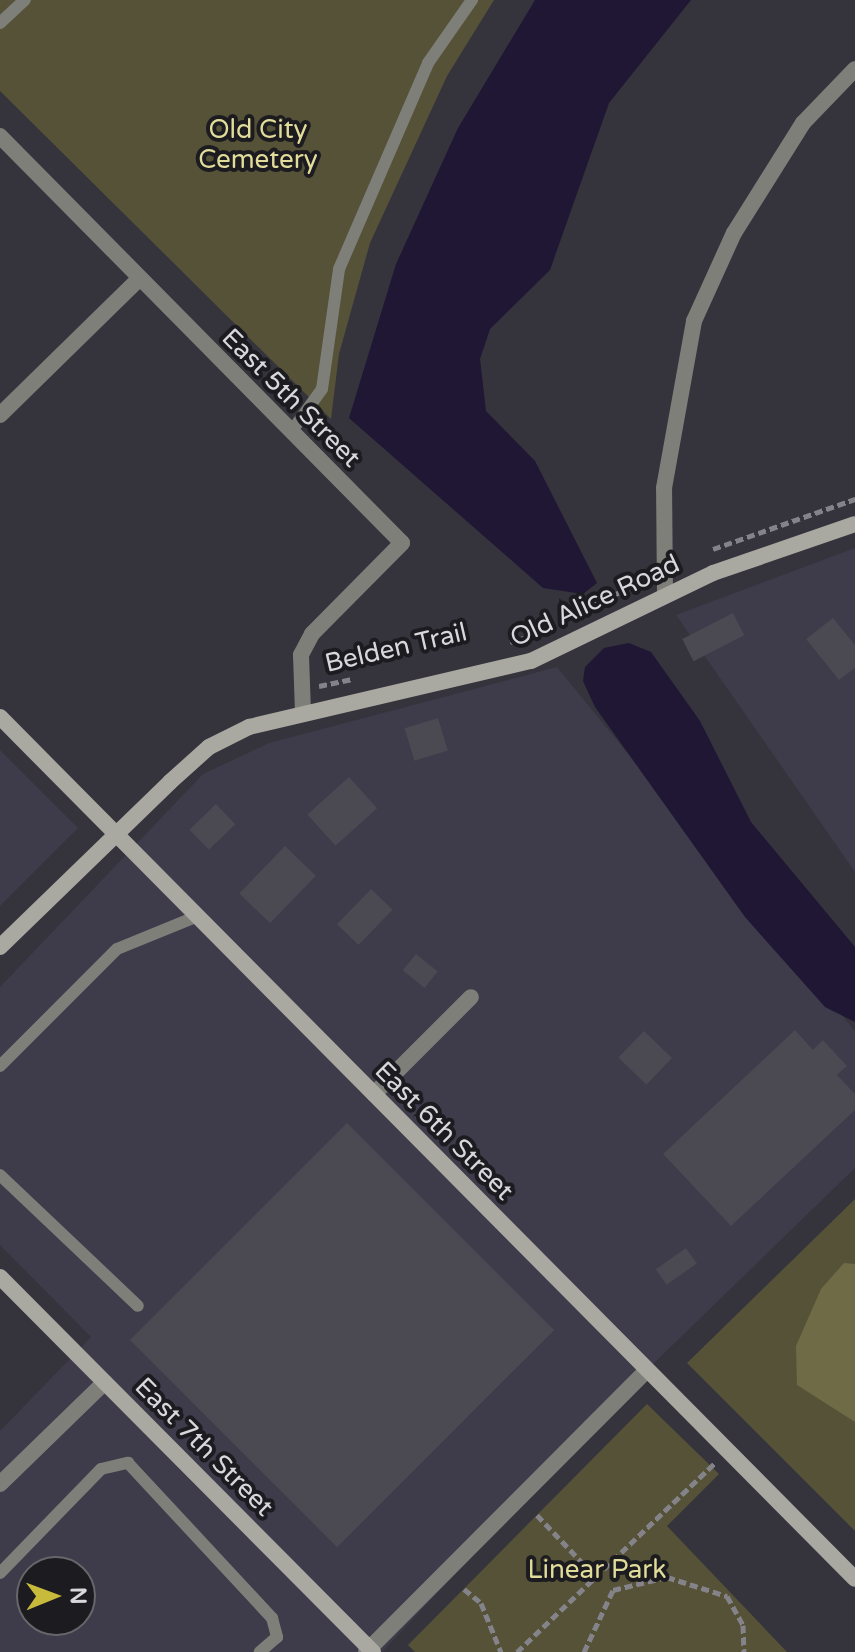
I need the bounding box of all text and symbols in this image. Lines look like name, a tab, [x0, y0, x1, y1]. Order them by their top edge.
park label: Old City Cemetery	[198, 114, 318, 176]
street label: East 5th Street	[215, 322, 367, 474]
street label: Old Alice Road	[505, 548, 685, 654]
street label: Belden Trail	[322, 617, 470, 679]
street label: East 6th Street	[368, 1055, 520, 1207]
street label: East 7th Street	[128, 1371, 280, 1523]
park label: Linear Park	[528, 1554, 666, 1586]
north arrow	[16, 1556, 96, 1636]
text: N	[65, 1587, 91, 1605]

